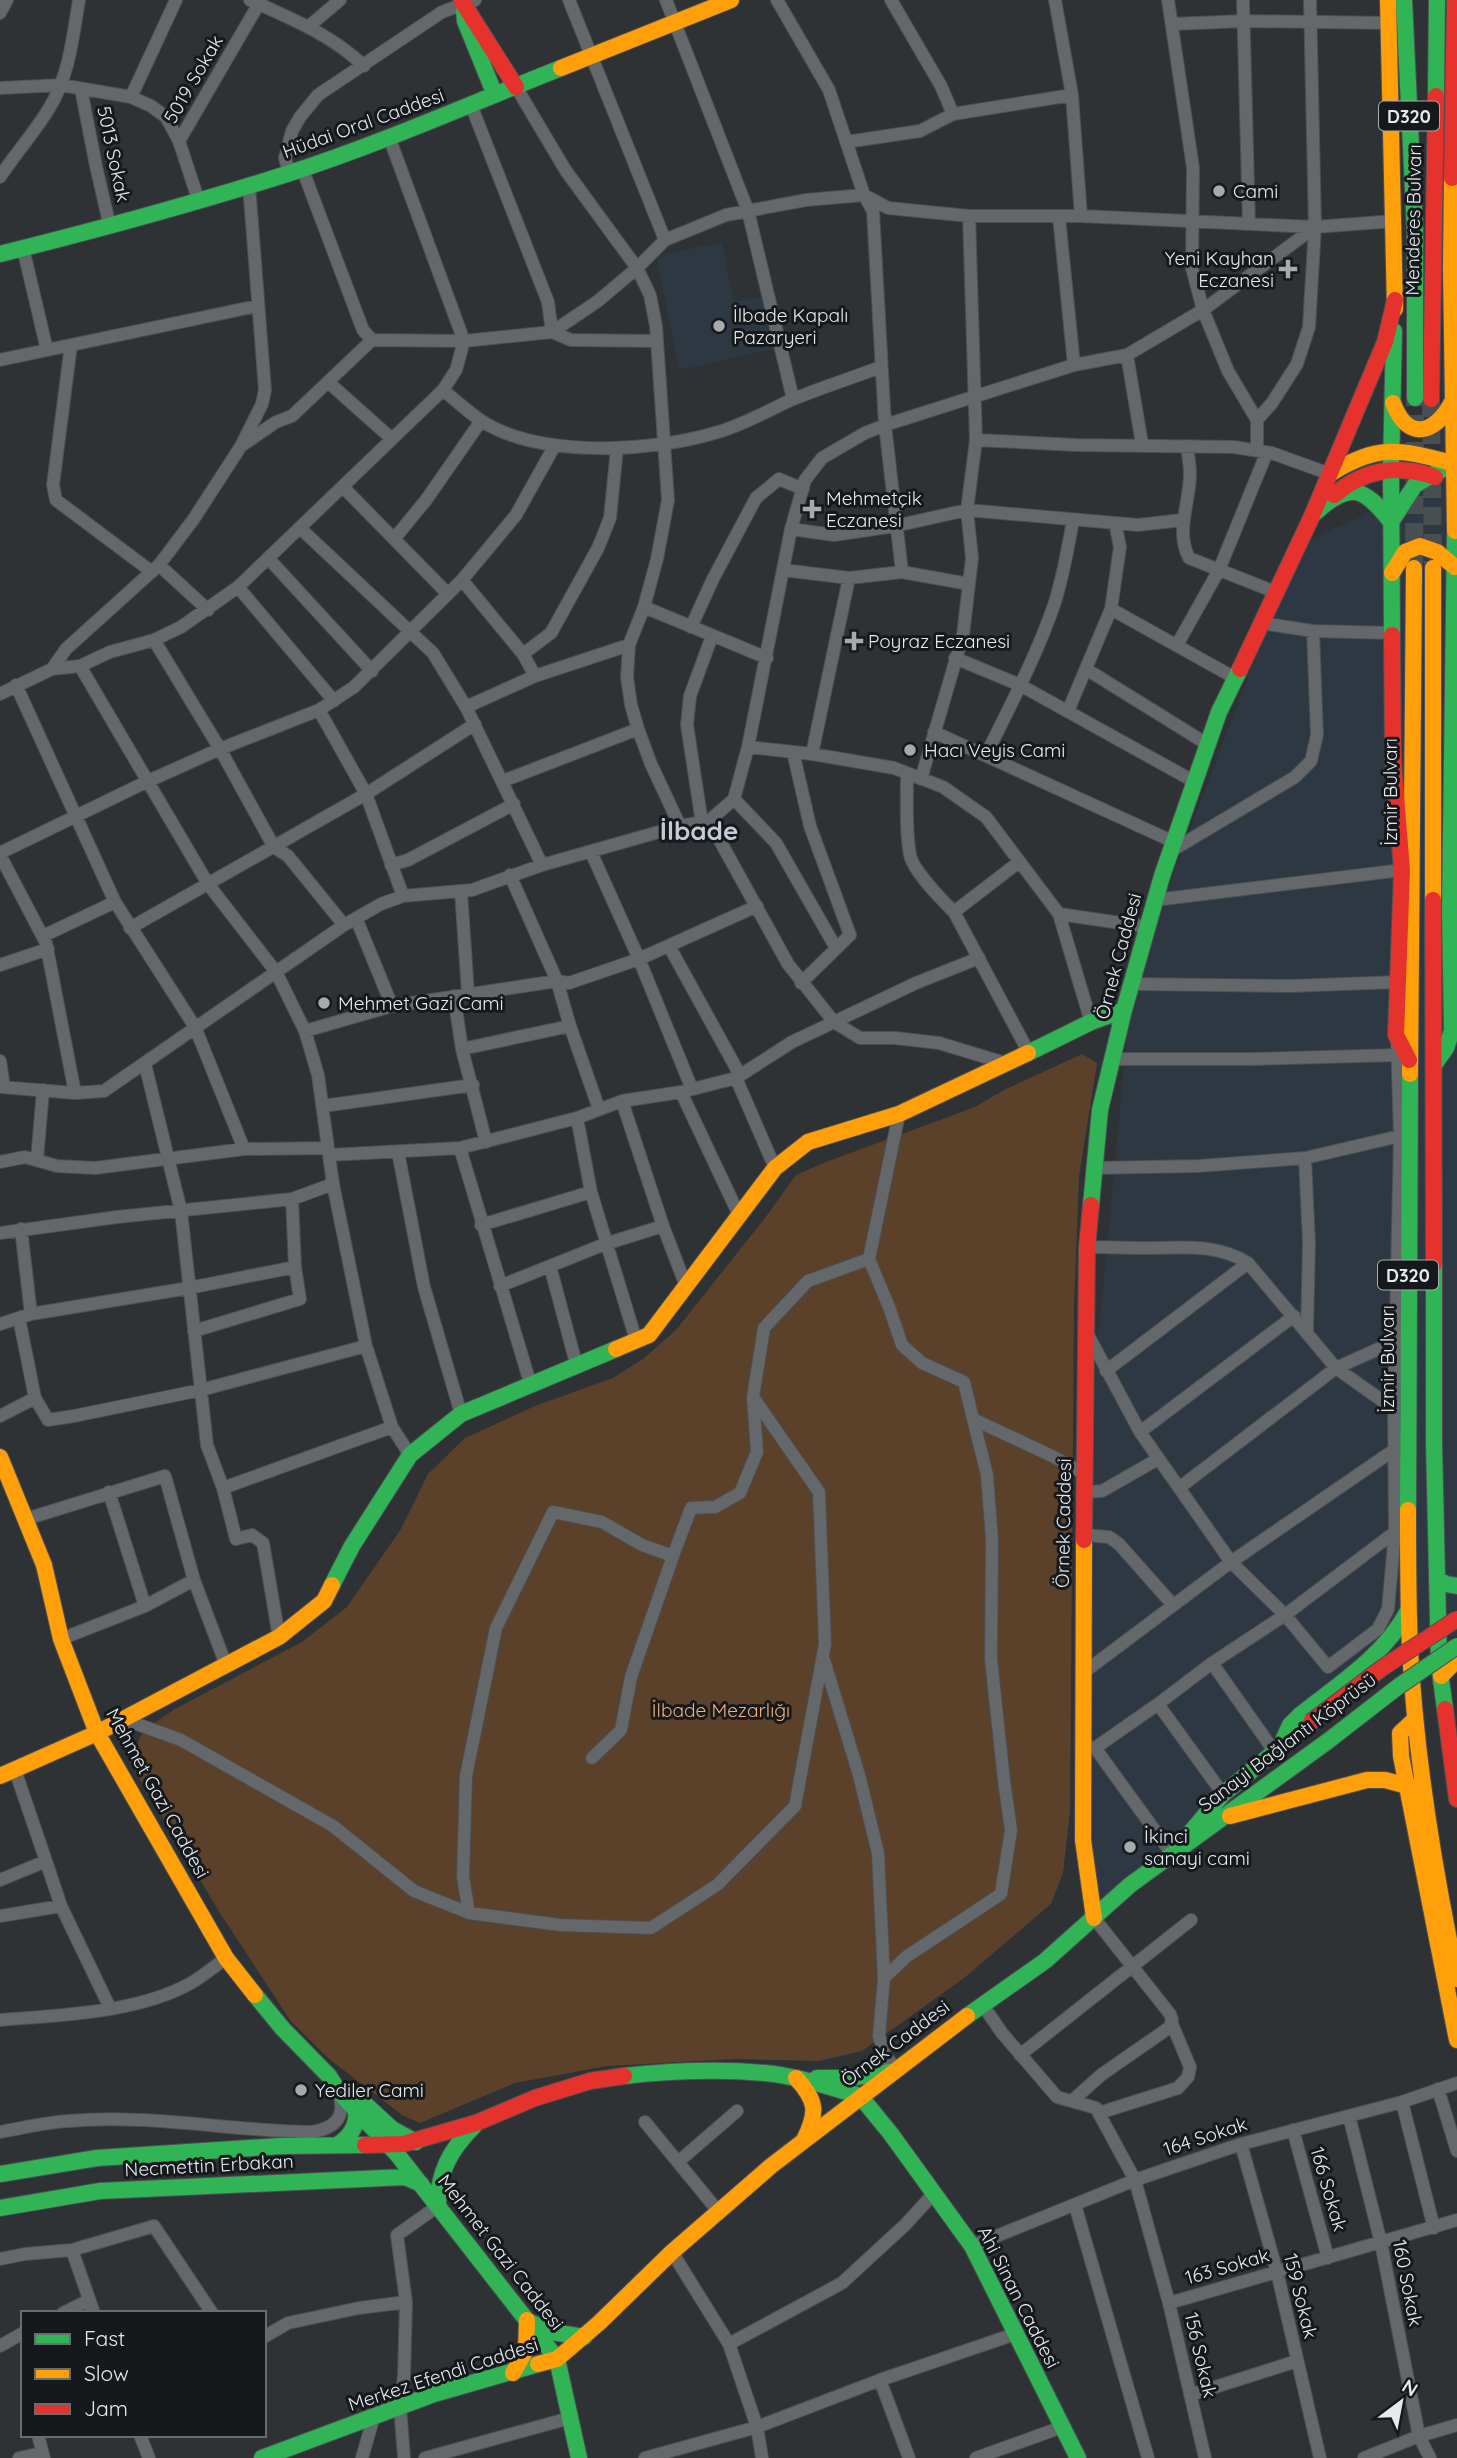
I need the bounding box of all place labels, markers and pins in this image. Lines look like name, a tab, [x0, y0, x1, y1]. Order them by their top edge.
place label: Cami	[1233, 179, 1278, 203]
marker: Cami	[1211, 183, 1227, 199]
place label: Yeni Kayhan Eczanesi	[1165, 246, 1274, 292]
marker: Yeni Kayhan Eczanesi	[1280, 261, 1296, 277]
place label: İlbade Kapalı Pazaryeri	[733, 303, 848, 349]
marker: İlbade Kapalı Pazaryeri	[711, 318, 727, 334]
place label: Mehmetçik Eczanesi	[826, 486, 922, 532]
marker: Mehmetçik Eczanesi	[804, 501, 820, 517]
place label: Poyraz Eczanesi	[868, 629, 1010, 653]
marker: Poyraz Eczanesi	[846, 633, 862, 649]
place label: Hacı Veyis Cami	[924, 738, 1065, 762]
marker: Hacı Veyis Cami	[902, 742, 918, 758]
place label: Mehmet Gazi Cami	[338, 991, 504, 1015]
marker: Mehmet Gazi Cami	[316, 995, 332, 1011]
place label: İkinci sanayi cami	[1144, 1824, 1250, 1870]
marker: İkinci sanayi cami	[1122, 1839, 1138, 1855]
place label: Yediler Cami	[315, 2078, 424, 2102]
marker: Yediler Cami	[293, 2082, 309, 2098]

